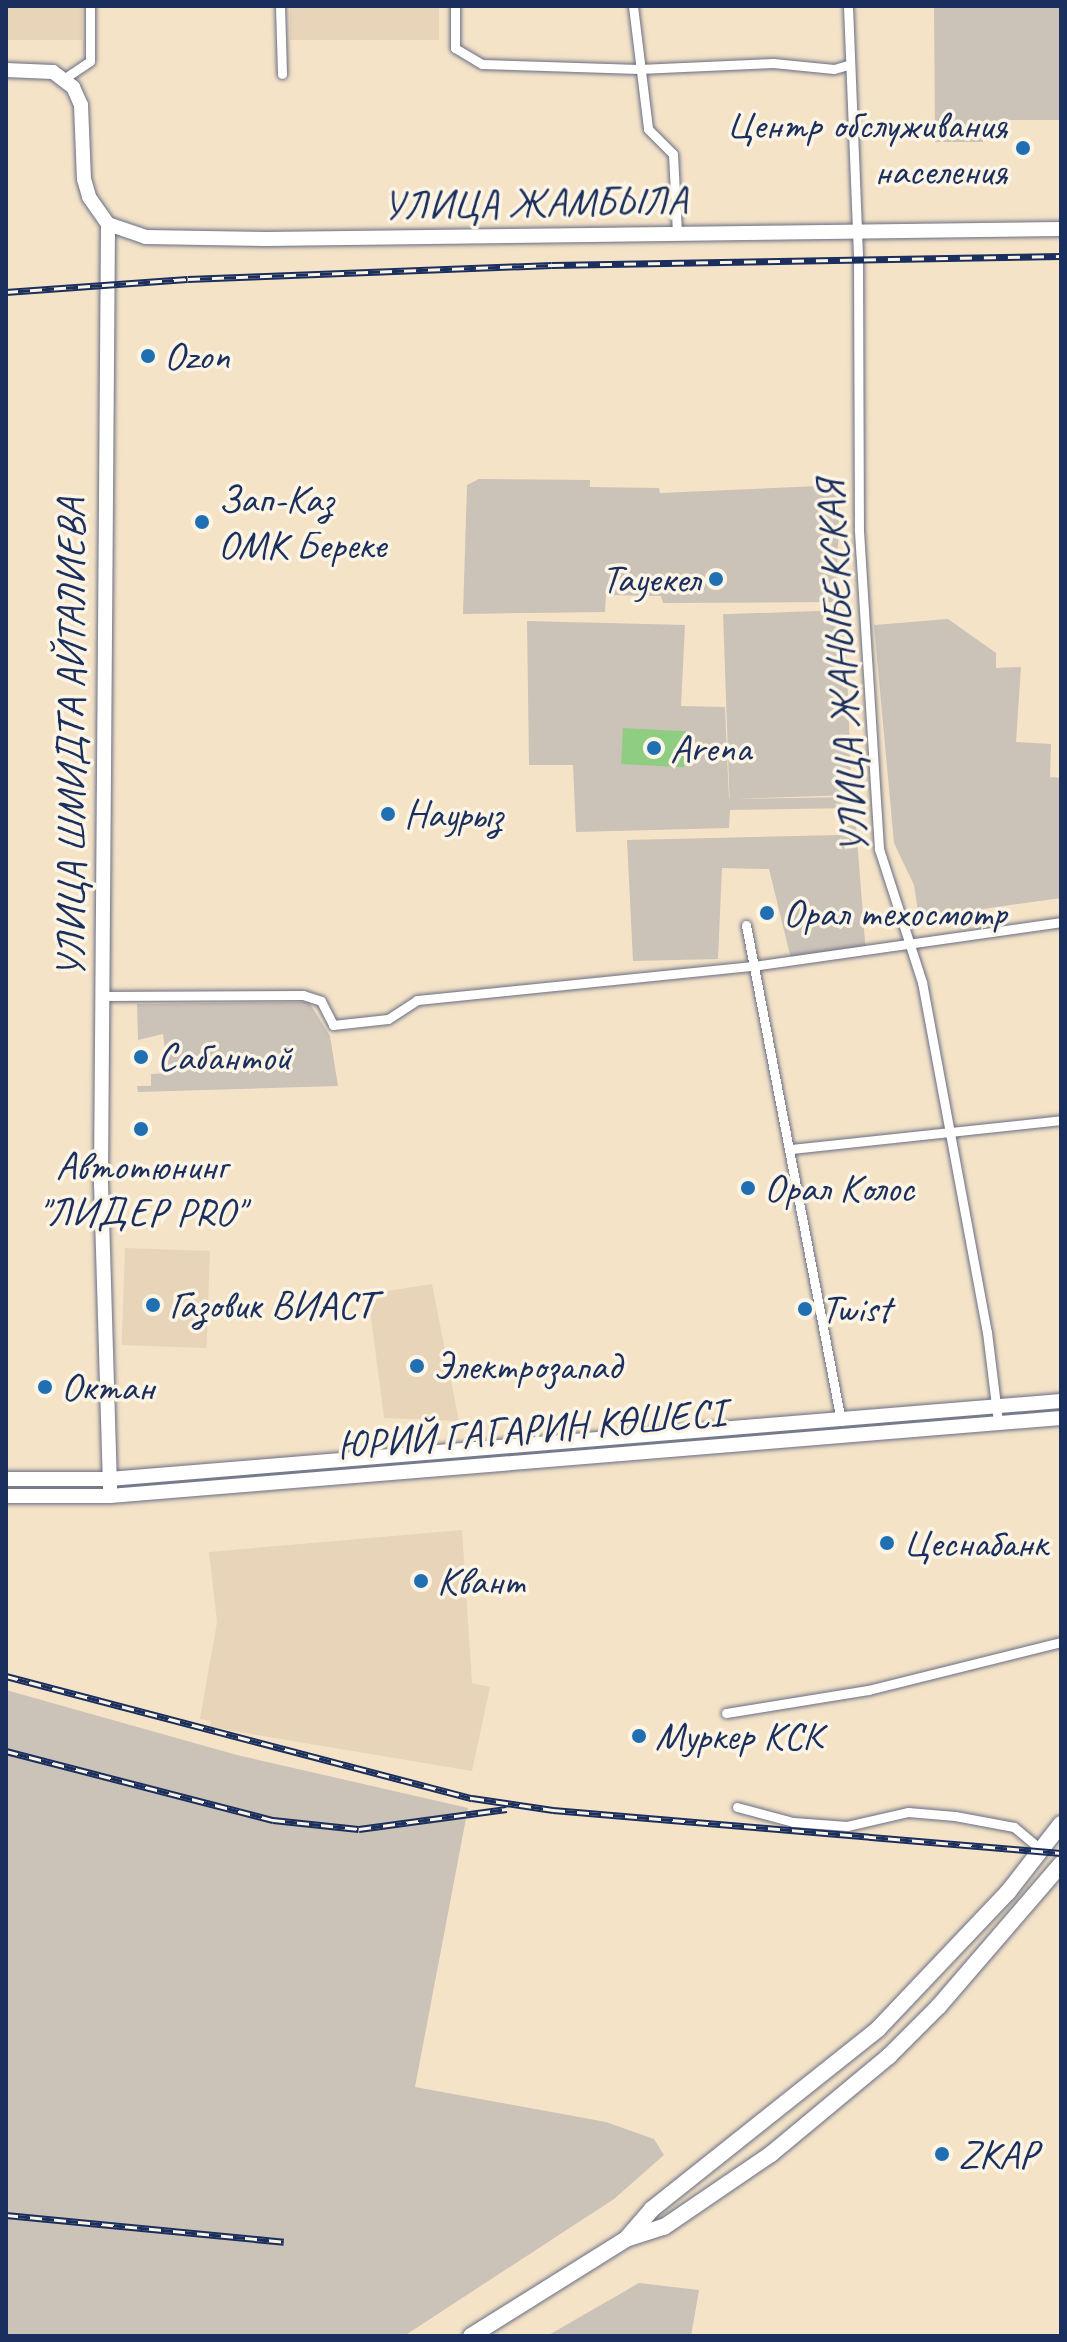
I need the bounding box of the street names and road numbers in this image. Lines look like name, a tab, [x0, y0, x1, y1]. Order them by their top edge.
street label: УЛИЦА ЖАМБЫЛА	[385, 176, 685, 230]
street label: УЛИЦА ЖАНЫБЕКСКАЯ	[805, 481, 879, 853]
street label: УЛИЦА ШМИДТА АЙТАЛИЕВА	[47, 498, 95, 978]
street label: ЮРИЙ ГАГАРИН КӨШЕСІ	[335, 1388, 727, 1470]

